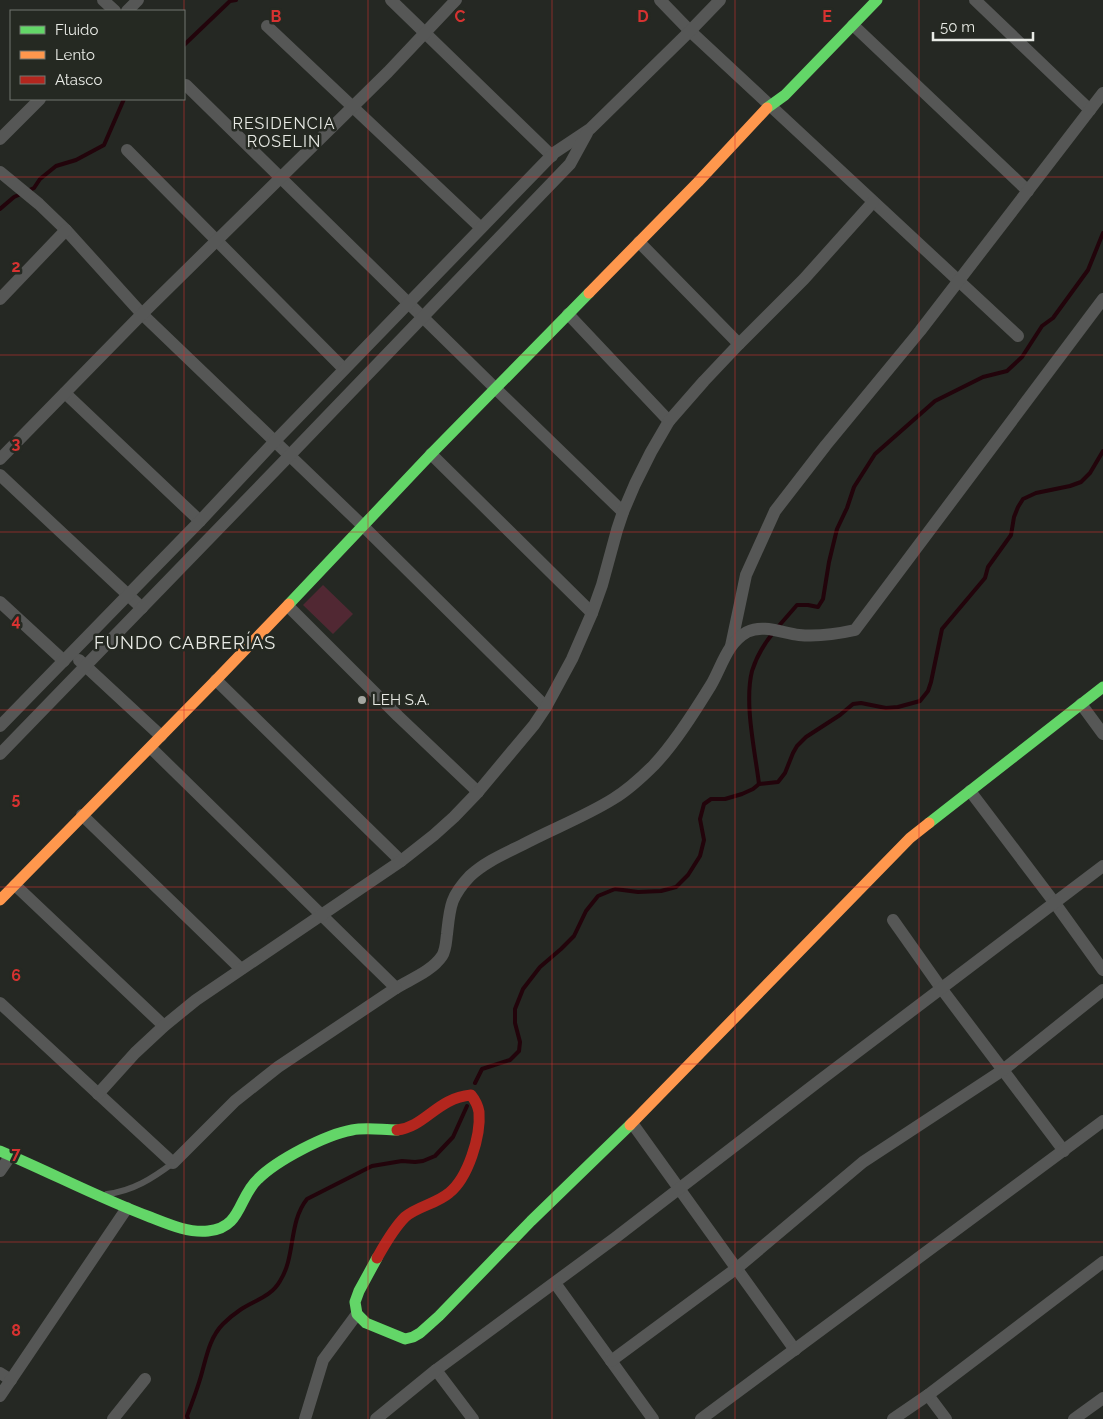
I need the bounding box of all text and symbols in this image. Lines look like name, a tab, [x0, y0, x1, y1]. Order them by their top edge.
text: B	[271, 7, 282, 26]
text: C	[455, 7, 466, 26]
text: D	[637, 7, 649, 26]
text: E	[822, 7, 832, 26]
legend	[10, 10, 185, 100]
scale bar	[933, 10, 1033, 42]
text: 50 m	[940, 18, 975, 36]
text: Fluido	[55, 21, 98, 39]
text: Lento	[55, 46, 95, 64]
text: Atasco	[55, 71, 102, 89]
district label: RESIDENCIA ROSELIN	[232, 114, 336, 151]
text: 2	[11, 257, 21, 276]
text: 3	[12, 434, 21, 453]
text: 4	[11, 611, 21, 630]
district label: FUNDO CABRERÍAS	[94, 631, 276, 653]
place label: LEH S.A.	[372, 691, 430, 709]
marker: LEH S.A.	[356, 694, 368, 706]
text: 5	[12, 789, 21, 808]
text: 6	[11, 966, 21, 985]
text: 7	[12, 1144, 21, 1163]
text: 8	[11, 1321, 21, 1340]

